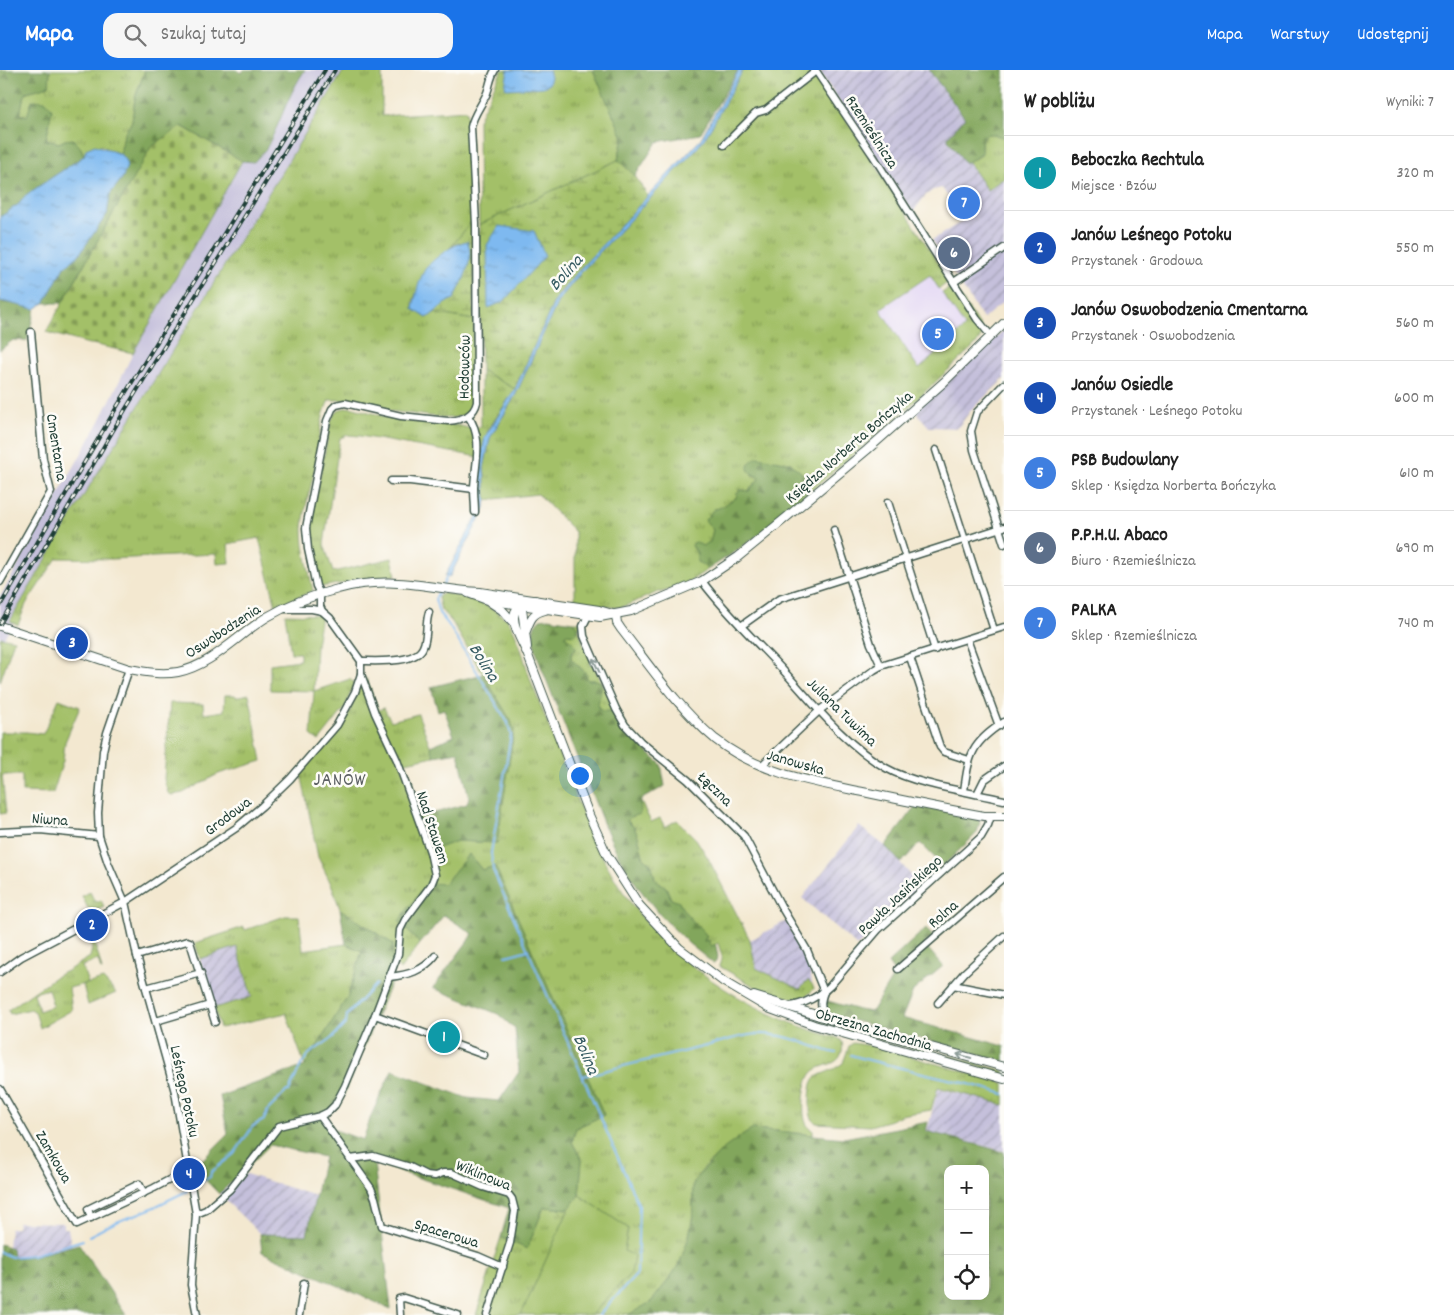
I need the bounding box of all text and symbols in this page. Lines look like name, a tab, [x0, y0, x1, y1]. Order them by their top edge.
search box	[103, 13, 453, 58]
text: Mapa	[25, 18, 73, 52]
icon: search	[121, 21, 149, 49]
text: Szukaj tutaj	[161, 22, 247, 49]
text: Mapa	[1207, 23, 1243, 48]
text: Warstwy	[1271, 23, 1329, 48]
text: Udostępnij	[1357, 23, 1429, 48]
text: W pobliżu	[1024, 88, 1095, 118]
street label: Rzemieślnicza	[839, 91, 903, 174]
text: Wyniki: 7	[1386, 91, 1434, 114]
text: Beboczka Rechtula	[1071, 148, 1204, 175]
text: 1	[1038, 162, 1042, 185]
text: 320 m	[1397, 162, 1434, 185]
text: Miejsce · Bzów	[1071, 175, 1157, 198]
pin: 7	[948, 184, 980, 222]
text: Janów Leśnego Potoku	[1071, 223, 1232, 250]
pin: 6	[938, 234, 970, 272]
text: 2	[1037, 237, 1044, 260]
text: 550 m	[1396, 237, 1434, 260]
water label: Bolina	[544, 249, 591, 297]
text: Przystanek · Grodowa	[1071, 250, 1202, 273]
text: Janów Oswobodzenia Cmentarna	[1071, 298, 1307, 325]
text: 3	[1036, 312, 1044, 335]
text: 560 m	[1395, 312, 1434, 335]
pin: 5	[922, 315, 954, 353]
text: Przystanek · Oswobodzenia	[1071, 325, 1235, 348]
street label: Hodowców	[453, 335, 478, 399]
text: Janów Osiedle	[1071, 373, 1173, 400]
street label: Księdza Norberta Bończyka	[781, 386, 919, 510]
text: 4	[1037, 387, 1043, 410]
text: 600 m	[1394, 387, 1434, 410]
text: Przystanek · Leśnego Potoku	[1071, 400, 1242, 423]
street label: Cmentarna	[39, 412, 72, 483]
text: PSB Budowlany	[1071, 448, 1178, 475]
text: 5	[1036, 462, 1044, 485]
text: 610 m	[1399, 462, 1434, 485]
text: Sklep · Księdza Norberta Bończyka	[1071, 475, 1276, 498]
text: P.P.H.U. Abaco	[1071, 523, 1168, 550]
text: 6	[1036, 537, 1044, 560]
text: 690 m	[1395, 537, 1434, 560]
text: Biuro · Rzemieślnicza	[1071, 550, 1195, 573]
text: PALKA	[1071, 598, 1117, 625]
street label: Oswobodzenia	[181, 599, 266, 665]
text: 7	[1037, 612, 1043, 635]
text: 740 m	[1398, 612, 1434, 635]
pin: 3	[56, 624, 88, 662]
text: Sklep · Rzemieślnicza	[1071, 625, 1197, 648]
water label: Bolina	[461, 639, 505, 689]
one-way arrow	[591, 658, 600, 673]
street label: Juliana Tuwima	[801, 673, 882, 753]
street label: Janowska	[764, 744, 827, 783]
your location	[567, 763, 593, 789]
street label: Łączna	[691, 767, 737, 813]
district label: JANÓW	[314, 768, 366, 795]
street label: Nad Stawem	[409, 788, 454, 867]
street label: Grodowa	[200, 791, 257, 842]
street label: Niwna	[31, 808, 69, 833]
street label: Pawła Jasińskiego	[853, 851, 948, 941]
street label: Rolna	[923, 895, 964, 935]
pin: 2	[76, 906, 108, 944]
street label: Obrzeżna Zachodnia	[812, 1003, 935, 1058]
pin: 1	[428, 1018, 460, 1056]
water label: Bolina	[565, 1031, 605, 1080]
street label: Leśnego Potoku	[163, 1043, 205, 1140]
one-way arrow	[957, 1051, 973, 1061]
street label: Zamkowa	[29, 1127, 77, 1188]
pin: 4	[173, 1155, 205, 1193]
street label: Wiklinowa	[452, 1155, 515, 1198]
map controls	[944, 1165, 989, 1300]
button: +	[944, 1165, 989, 1210]
button: −	[944, 1210, 989, 1255]
street label: Spacerowa	[411, 1214, 482, 1255]
button: locate	[944, 1255, 989, 1300]

